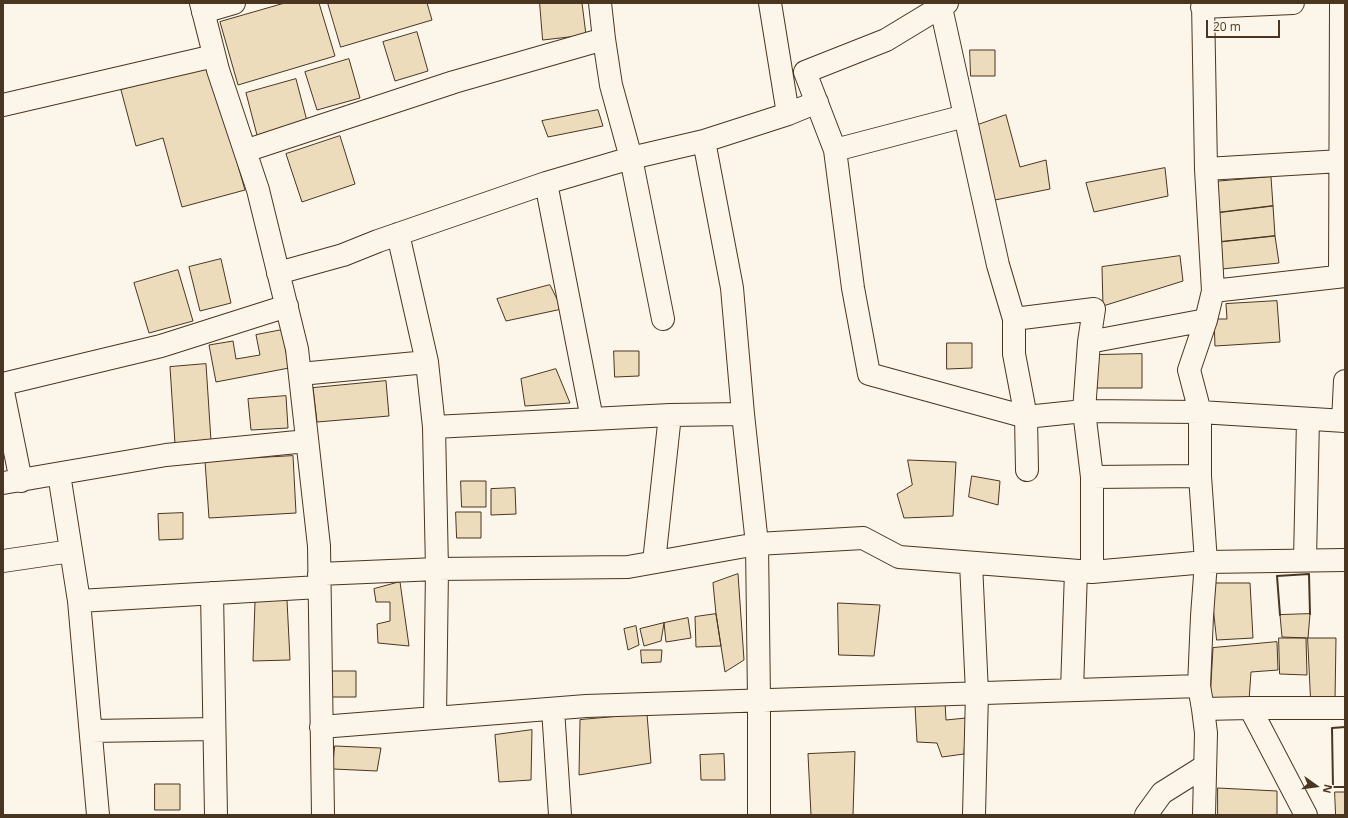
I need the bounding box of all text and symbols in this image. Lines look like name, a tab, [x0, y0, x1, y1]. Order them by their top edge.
scale bar	[1208, 12, 1282, 38]
text: 20 m	[1213, 18, 1241, 35]
north arrow	[1296, 766, 1336, 806]
text: N	[1320, 783, 1336, 795]

